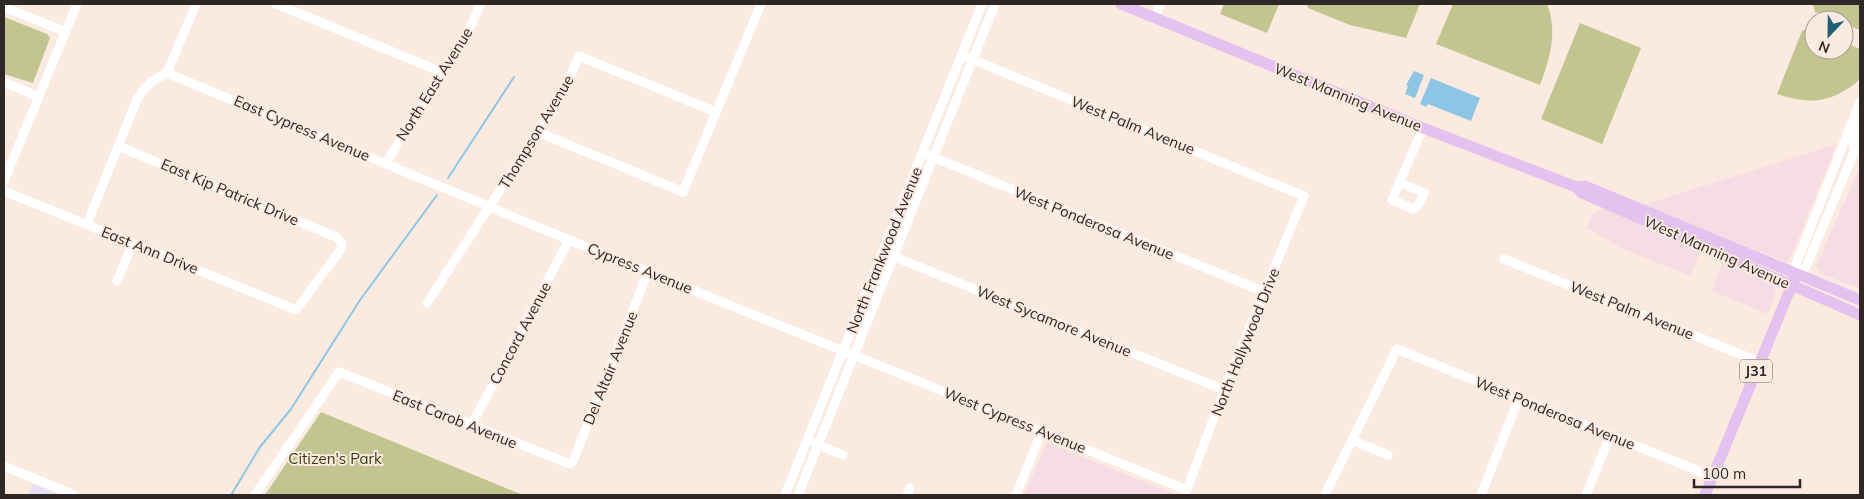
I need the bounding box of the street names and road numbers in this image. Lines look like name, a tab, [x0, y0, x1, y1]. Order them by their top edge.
street label: North East Avenue	[391, 24, 477, 144]
street label: West Manning Avenue	[1271, 59, 1425, 135]
street label: Thompson Avenue	[494, 72, 578, 192]
street label: East Cypress Avenue	[231, 91, 373, 165]
street label: West Palm Avenue	[1068, 92, 1198, 158]
street label: East Kip Patrick Drive	[158, 154, 302, 230]
street label: North Frankwood Avenue	[842, 164, 926, 336]
street label: West Ponderosa Avenue	[1011, 182, 1177, 264]
street label: West Manning Avenue	[1641, 211, 1793, 293]
street label: East Ann Drive	[99, 222, 201, 278]
street label: Cypress Avenue	[585, 238, 695, 298]
street label: North Hollywood Drive	[1207, 265, 1283, 419]
street label: West Palm Avenue	[1567, 277, 1697, 343]
street label: Concord Avenue	[485, 278, 555, 388]
street label: West Sycamore Avenue	[974, 281, 1134, 361]
street label: Del Altair Avenue	[579, 308, 641, 428]
road number: J31	[1740, 360, 1772, 382]
street label: West Ponderosa Avenue	[1472, 372, 1638, 454]
street label: West Cypress Avenue	[941, 383, 1089, 457]
street label: East Carob Avenue	[390, 385, 520, 453]

